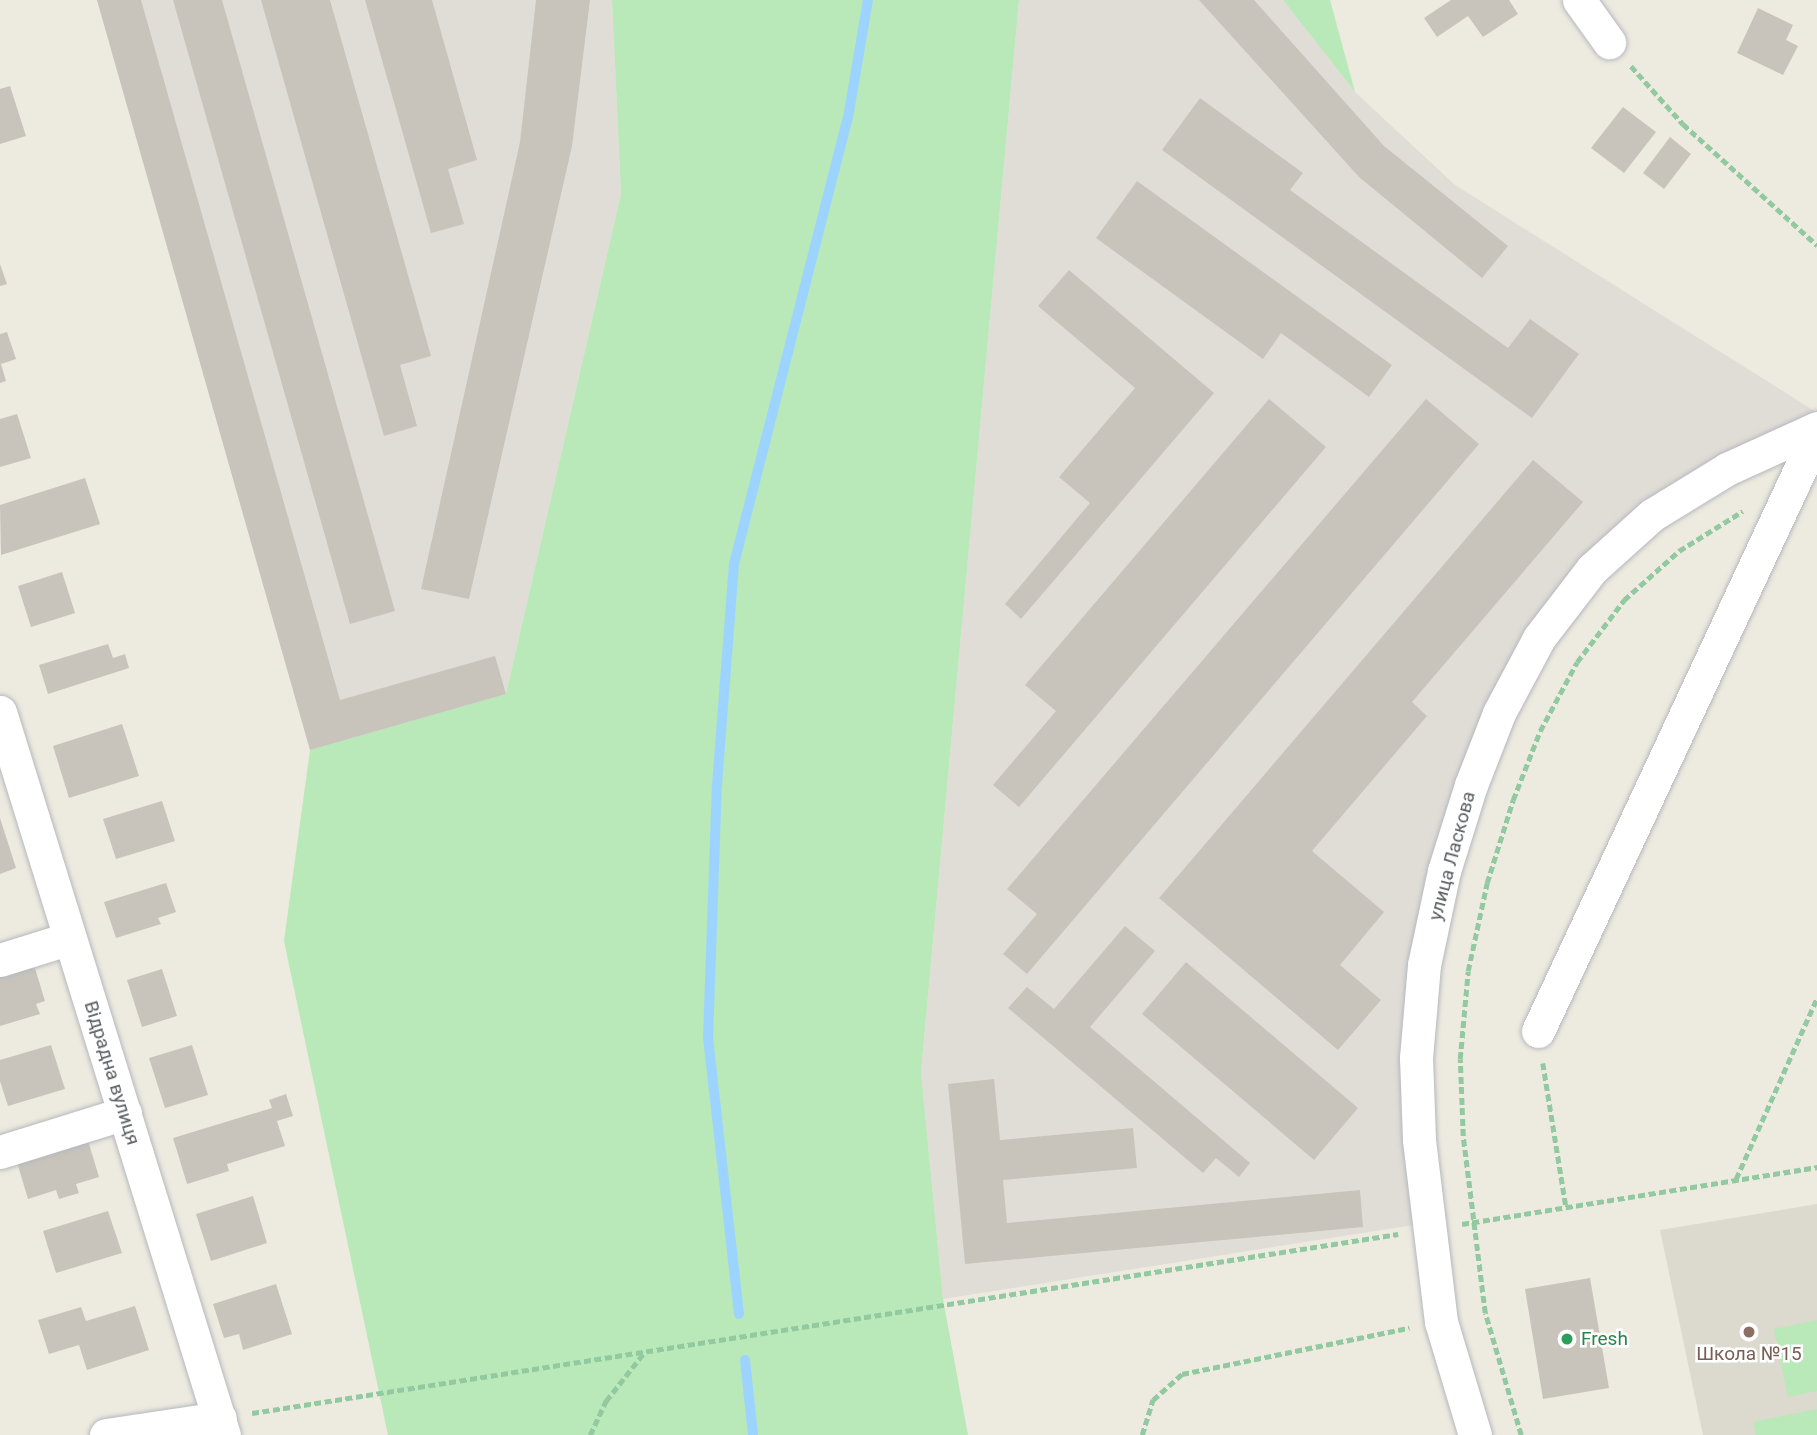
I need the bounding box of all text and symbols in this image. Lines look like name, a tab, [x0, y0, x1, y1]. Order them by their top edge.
street label: улица Ласкова	[1424, 789, 1480, 923]
street label: Відрадна вулиця	[79, 998, 145, 1148]
marker: Школа №15	[1741, 1324, 1757, 1340]
place label: Fresh	[1581, 1328, 1628, 1350]
marker: Fresh	[1559, 1331, 1575, 1347]
place label: Школа №15	[1696, 1343, 1802, 1365]

